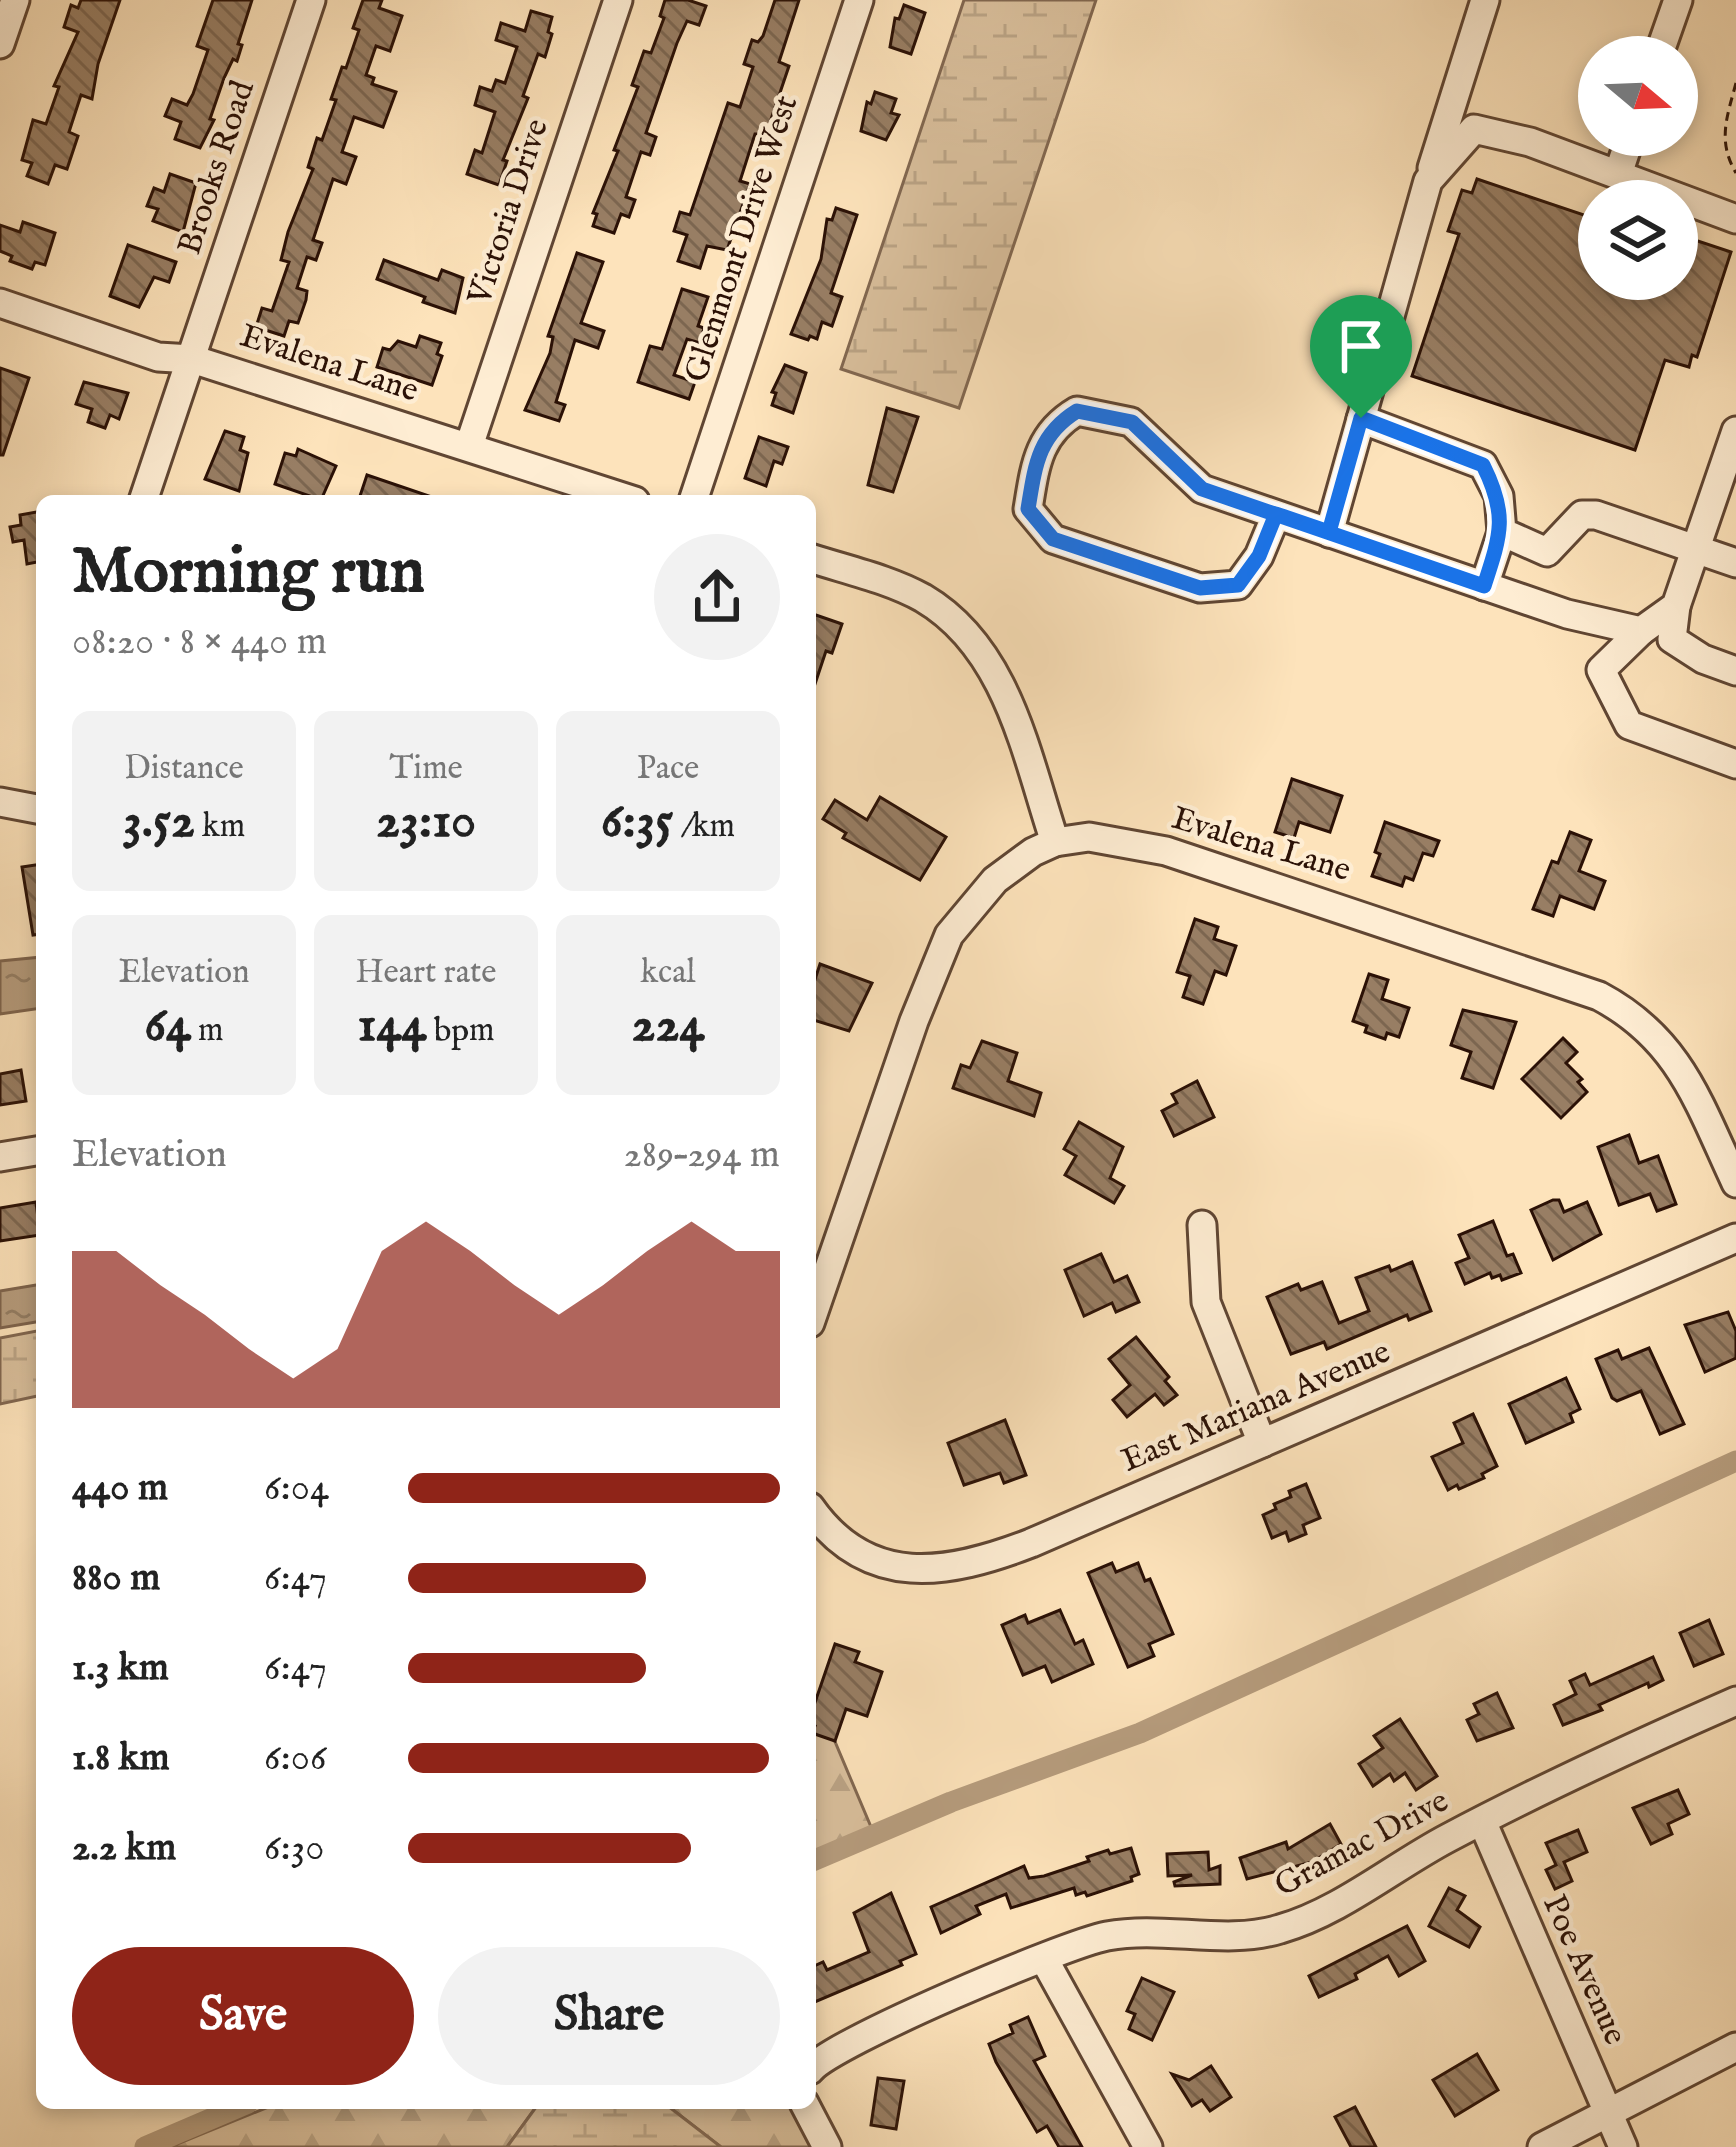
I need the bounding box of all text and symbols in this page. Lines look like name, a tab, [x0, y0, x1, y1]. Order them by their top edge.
north arrow	[1578, 36, 1698, 156]
map controls	[1578, 36, 1698, 300]
street label: Brooks Road	[169, 75, 265, 260]
street label: Glenmont Drive West	[676, 90, 808, 388]
street label: Victoria Drive	[459, 114, 559, 311]
button: layers	[1578, 180, 1698, 300]
pin	[1310, 295, 1412, 418]
icon: arrive	[1328, 313, 1394, 379]
street label: Evalena Lane	[235, 315, 423, 413]
text: Morning run	[72, 531, 425, 615]
button: share	[654, 534, 780, 660]
text: 08:20 · 8 × 440 m	[72, 618, 327, 667]
text: Distance	[124, 748, 244, 790]
text: Time	[389, 748, 463, 790]
text: Pace	[637, 748, 699, 790]
text: 3.52	[123, 790, 195, 855]
text: 23:10	[376, 790, 476, 855]
text: 6:35	[601, 790, 673, 855]
street label: Evalena Lane	[1166, 798, 1356, 892]
text: km	[195, 806, 245, 848]
text: /km	[673, 806, 735, 848]
text: Elevation	[119, 952, 249, 994]
text: Heart rate	[356, 952, 496, 994]
text: kcal	[641, 952, 696, 994]
text: 64	[144, 994, 191, 1059]
text: 144	[357, 994, 426, 1059]
text: 224	[632, 994, 704, 1059]
text: m	[191, 1010, 224, 1052]
text: bpm	[426, 1010, 495, 1052]
text: Elevation	[72, 1131, 227, 1180]
text: 289–294 m	[624, 1131, 780, 1180]
street label: East Mariana Avenue	[1115, 1331, 1397, 1483]
text: 440 m	[72, 1464, 168, 1513]
text: 6:04	[264, 1464, 329, 1513]
text: 880 m	[72, 1554, 160, 1603]
text: 6:47	[264, 1554, 327, 1603]
text: 1.3 km	[72, 1644, 169, 1693]
text: 6:47	[264, 1644, 327, 1693]
text: 1.8 km	[72, 1734, 170, 1783]
text: 6:06	[264, 1734, 326, 1783]
street label: Gramac Drive	[1268, 1781, 1456, 1907]
text: 2.2 km	[72, 1824, 176, 1873]
text: 6:30	[264, 1824, 324, 1873]
street label: Poe Avenue	[1532, 1889, 1636, 2051]
button: Save	[72, 1947, 414, 2085]
button: Share	[438, 1947, 780, 2085]

